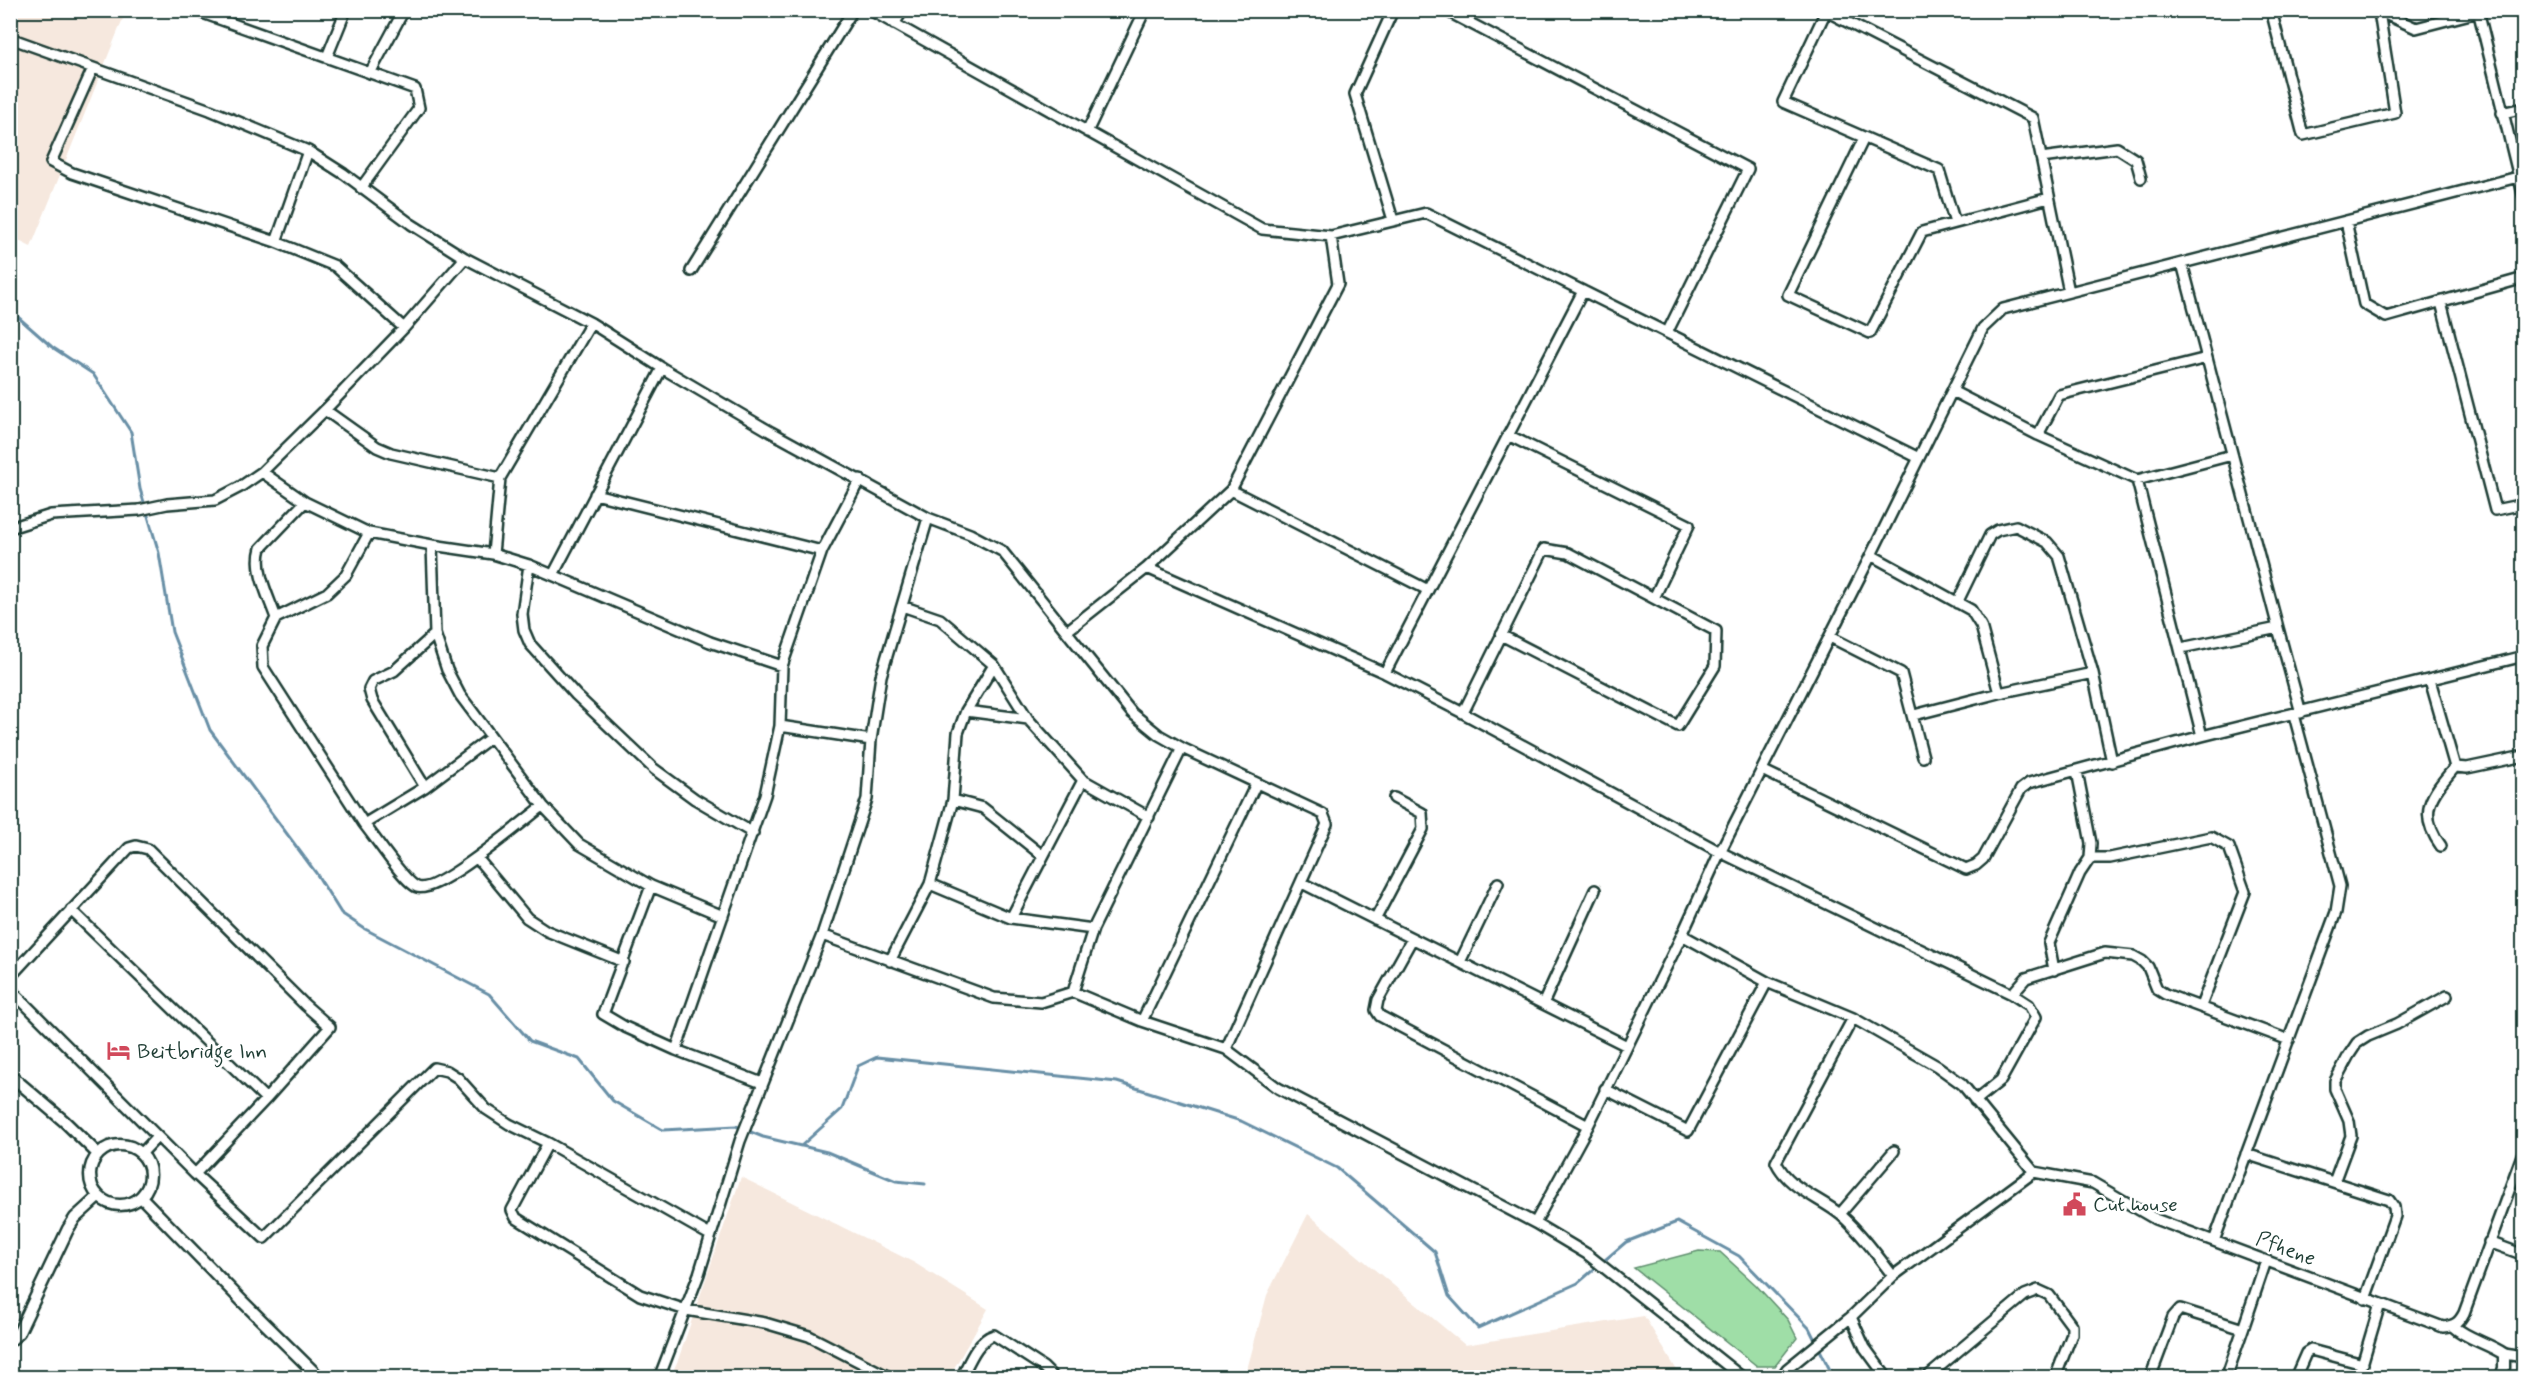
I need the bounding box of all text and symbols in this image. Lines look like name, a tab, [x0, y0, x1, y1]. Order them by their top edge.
hotel icon: Beitbridge Inn	[106, 1038, 132, 1064]
place label: Beitbridge Inn	[137, 1038, 267, 1068]
public building icon: Cut house	[2062, 1191, 2088, 1217]
place label: Cut house	[2093, 1191, 2178, 1219]
street label: Pfhene	[2252, 1225, 2319, 1273]

